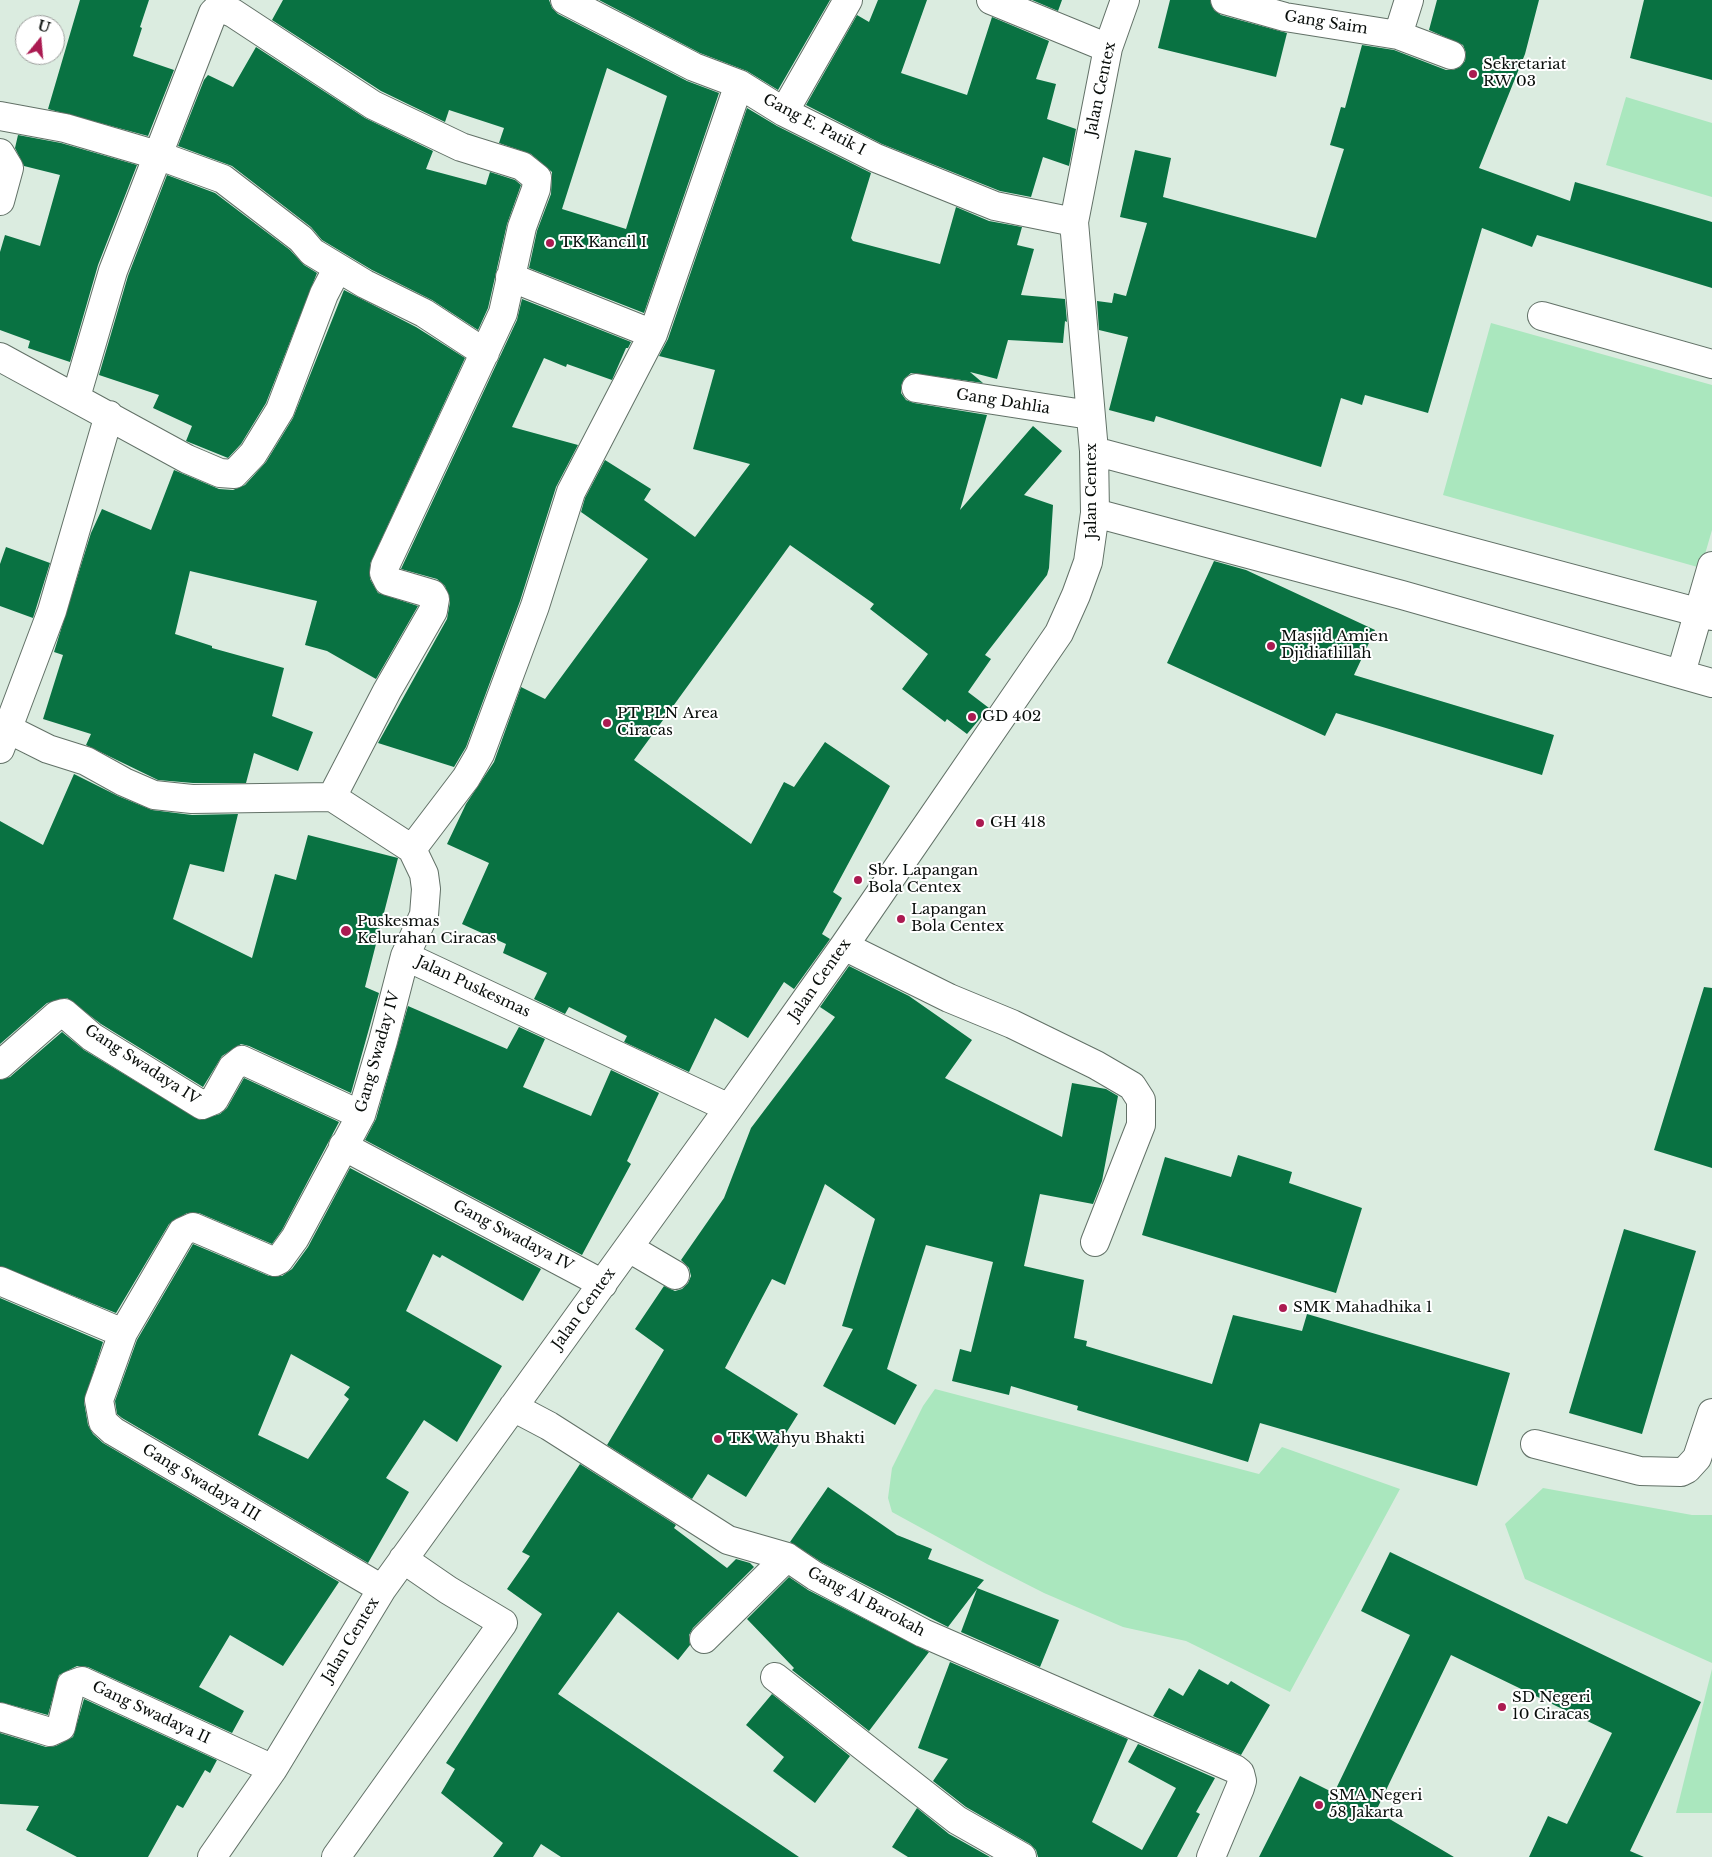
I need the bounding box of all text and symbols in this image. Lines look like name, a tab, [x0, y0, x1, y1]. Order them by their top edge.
street label: Gang Saim	[1283, 8, 1369, 38]
north arrow	[15, 15, 65, 65]
text: U	[36, 16, 53, 37]
street label: Jalan Centex	[1082, 40, 1120, 138]
place label: Sekretariat RW 03	[1483, 56, 1566, 91]
marker: Sekretariat RW 03	[1467, 68, 1479, 80]
street label: Gang E. Patik I	[760, 90, 868, 160]
place label: TK Kancil I	[560, 234, 647, 252]
marker: TK Kancil I	[544, 237, 556, 249]
street label: Gang Dahlia	[955, 386, 1051, 418]
street label: Jalan Centex	[1083, 443, 1101, 539]
place label: Masjid Amien Djidiatlillah	[1281, 628, 1388, 663]
marker: Masjid Amien Djidiatlillah	[1265, 640, 1277, 652]
place label: PT PLN Area Ciracas	[617, 705, 718, 740]
place label: GD 402	[982, 708, 1041, 726]
marker: GD 402	[966, 711, 978, 723]
marker: PT PLN Area Ciracas	[601, 717, 613, 729]
place label: GH 418	[990, 814, 1046, 832]
marker: GH 418	[974, 817, 986, 829]
place label: Sbr. Lapangan Bola Centex	[868, 862, 978, 897]
marker: Sbr. Lapangan Bola Centex	[852, 874, 864, 886]
place label: Lapangan Bola Centex	[911, 901, 1004, 936]
place label: Puskesmas Kelurahan Ciracas	[357, 913, 496, 948]
marker: Lapangan Bola Centex	[895, 913, 907, 925]
marker: Puskesmas Kelurahan Ciracas	[339, 924, 353, 938]
street label: Jalan Centex	[785, 936, 855, 1024]
street label: Jalan Puskesmas	[413, 953, 533, 1021]
street label: Gang Swaday IV	[352, 989, 404, 1115]
street label: Gang Swadaya IV	[81, 1021, 203, 1109]
street label: Gang Swadaya IV	[450, 1197, 576, 1275]
street label: Jalan Centex	[549, 1265, 619, 1353]
place label: SMK Mahadhika 1	[1293, 1299, 1432, 1317]
marker: SMK Mahadhika 1	[1277, 1302, 1289, 1314]
place label: TK Wahyu Bhakti	[728, 1430, 865, 1448]
marker: TK Wahyu Bhakti	[712, 1433, 724, 1445]
street label: Gang Swadaya III	[139, 1441, 263, 1525]
street label: Gang Al Barokah	[804, 1563, 928, 1641]
street label: Jalan Centex	[319, 1594, 383, 1686]
street label: Gang Swadaya II	[89, 1678, 213, 1748]
place label: SD Negeri 10 Ciracas	[1512, 1689, 1591, 1724]
marker: SD Negeri 10 Ciracas	[1496, 1701, 1508, 1713]
place label: SMA Negeri 58 Jakarta	[1329, 1787, 1422, 1822]
marker: SMA Negeri 58 Jakarta	[1313, 1799, 1325, 1811]

